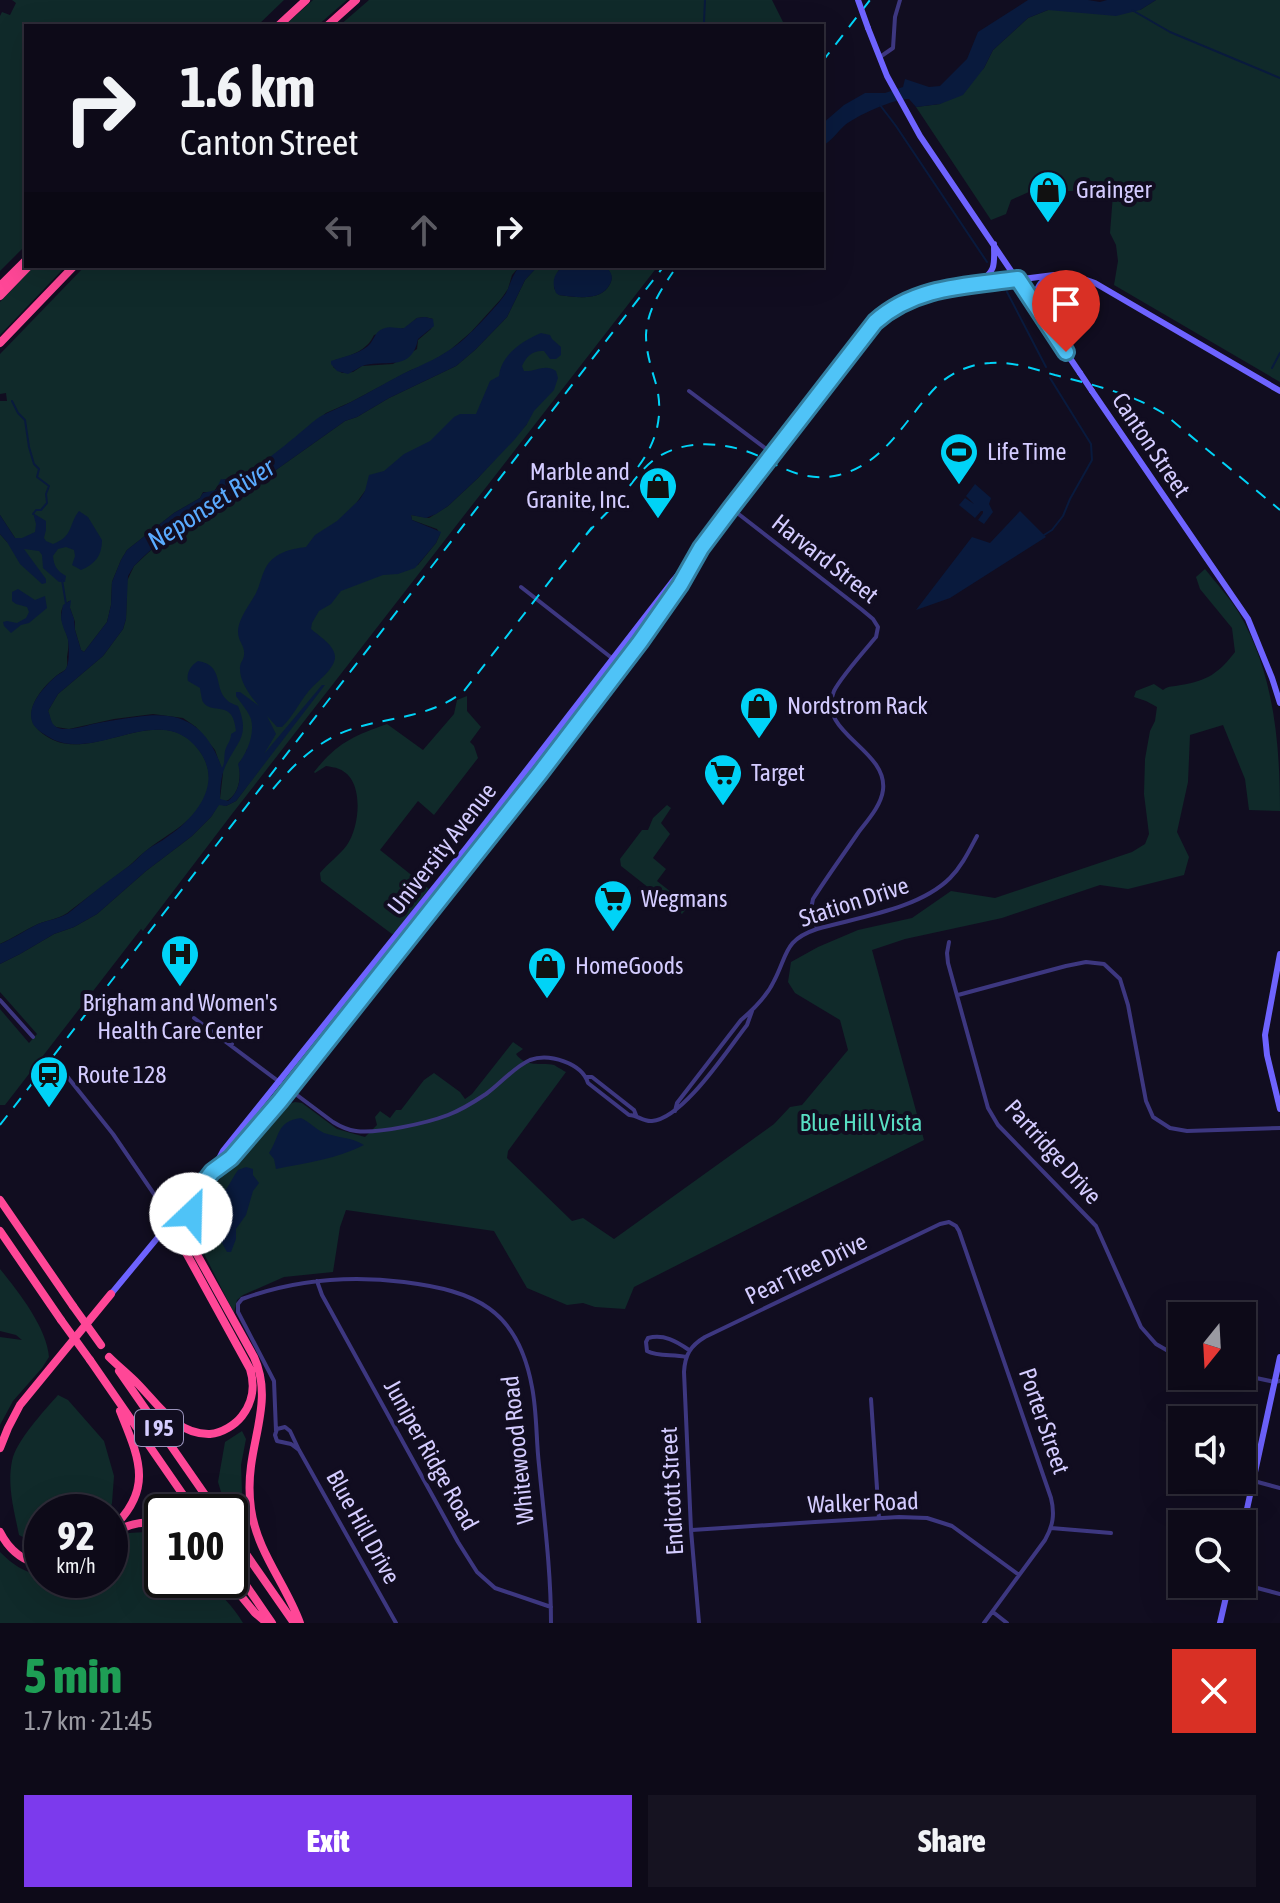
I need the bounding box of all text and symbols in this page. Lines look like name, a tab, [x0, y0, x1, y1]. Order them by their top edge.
text: 1.6 km	[180, 55, 315, 119]
icon: right	[48, 56, 152, 160]
text: Canton Street	[180, 121, 359, 163]
shop icon: Grainger	[1027, 169, 1069, 224]
place label: Grainger	[1076, 176, 1152, 203]
icon: left	[318, 208, 362, 252]
icon: ahead	[402, 208, 446, 252]
icon: right	[486, 208, 530, 252]
pin	[1032, 270, 1100, 352]
icon: arrive	[1044, 282, 1088, 326]
street label: Canton Street	[1107, 388, 1196, 502]
sports icon: Life Time	[938, 431, 980, 486]
place label: Life Time	[987, 438, 1066, 465]
water label: Neponset River	[142, 451, 281, 556]
place label: Marble and Granite, Inc.	[526, 458, 630, 513]
shop icon: Marble and Granite, Inc.	[637, 465, 679, 520]
street label: Harvard Street	[767, 509, 884, 609]
shop icon: Nordstrom Rack	[738, 685, 780, 740]
place label: Nordstrom Rack	[787, 692, 928, 719]
supermarket icon: Target	[702, 752, 744, 807]
place label: Target	[751, 759, 805, 786]
street label: University Avenue	[382, 778, 501, 920]
street label: Station Drive	[796, 871, 912, 932]
supermarket icon: Wegmans	[592, 878, 634, 933]
place label: Wegmans	[641, 885, 727, 912]
hospital icon: Brigham and Women's Health Care Center	[159, 933, 201, 988]
shop icon: HomeGoods	[526, 945, 568, 1000]
place label: HomeGoods	[575, 952, 684, 979]
place label: Brigham and Women's Health Care Center	[83, 989, 277, 1044]
station icon: Route 128	[28, 1054, 70, 1109]
place label: Route 128	[77, 1061, 167, 1088]
street label: Partridge Drive	[1000, 1094, 1107, 1209]
park label: Blue Hill Vista	[800, 1109, 922, 1136]
position arrow	[149, 1172, 233, 1256]
street label: Pear Tree Drive	[741, 1228, 871, 1310]
north arrow	[1168, 1302, 1256, 1390]
map controls	[1168, 1302, 1256, 1598]
street label: Porter Street	[1014, 1364, 1075, 1477]
street label: Juniper Ridge Road	[379, 1375, 484, 1535]
street label: Whitewood Road	[496, 1375, 539, 1526]
button: sound	[1168, 1406, 1256, 1494]
road number: I 95	[135, 1410, 183, 1446]
street label: Endicott Street	[655, 1426, 688, 1556]
street label: Blue Hill Drive	[321, 1465, 406, 1588]
street label: Walker Road	[807, 1487, 919, 1518]
speed limit sign: 100	[144, 1494, 248, 1598]
button: search	[1168, 1510, 1256, 1598]
text: 92	[57, 1513, 95, 1558]
text: km/h	[56, 1554, 96, 1577]
text: 5 min	[24, 1648, 122, 1703]
button: close	[1172, 1649, 1256, 1733]
text: 1.7 km · 21:45	[24, 1706, 153, 1736]
button: Exit	[24, 1795, 632, 1887]
button: Share	[648, 1795, 1256, 1887]

